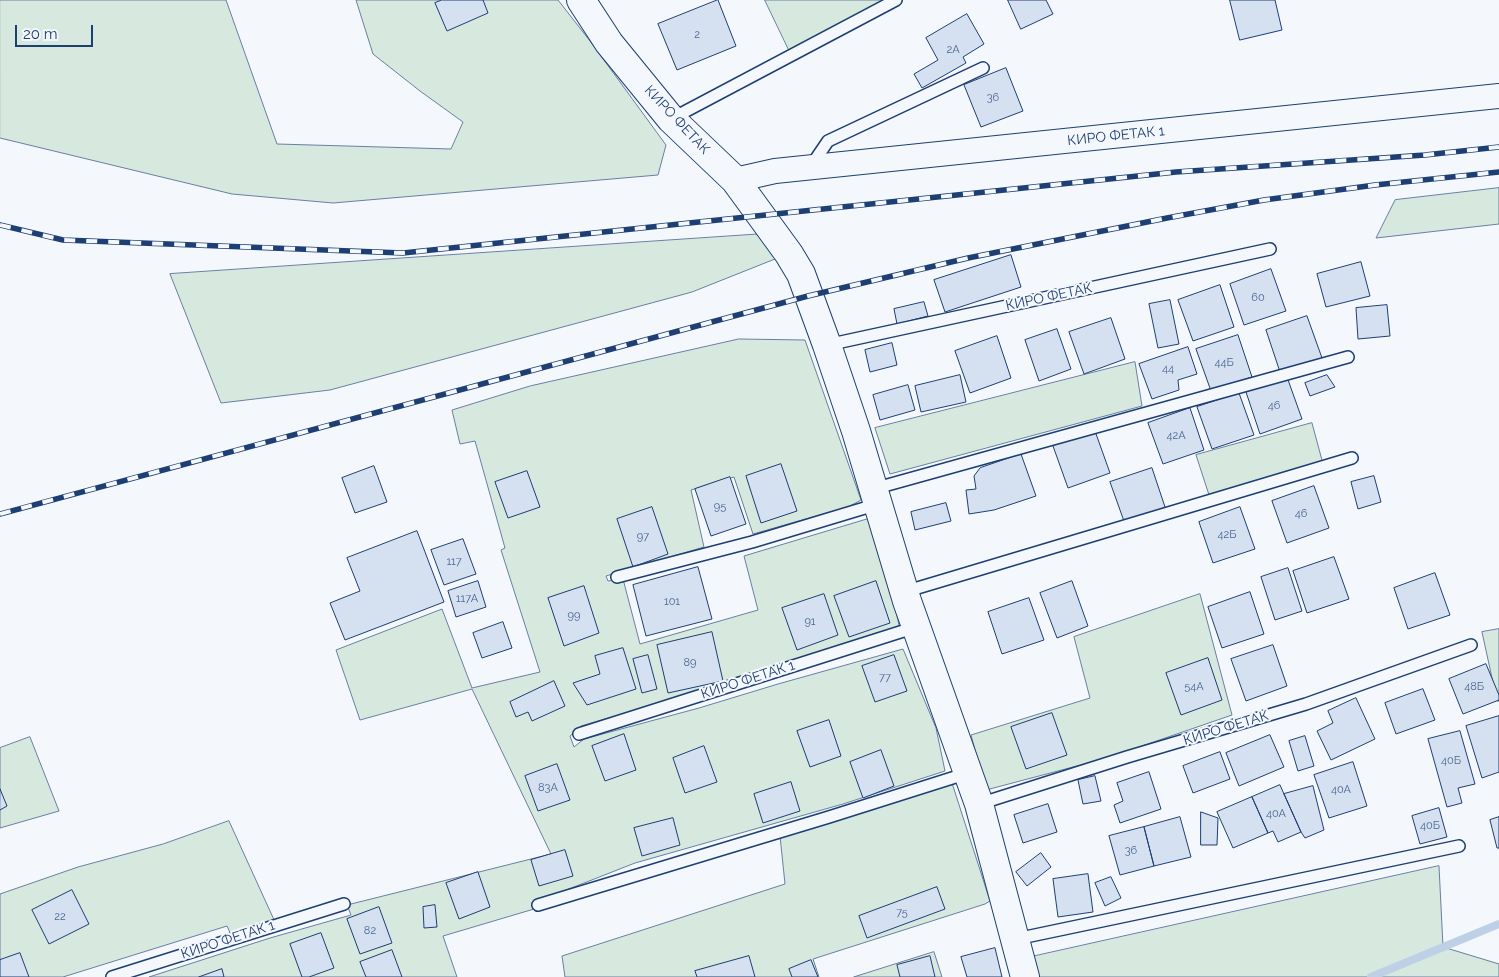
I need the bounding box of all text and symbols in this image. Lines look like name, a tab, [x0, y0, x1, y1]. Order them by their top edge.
scale bar	[18, 15, 95, 47]
text: 20 m	[23, 25, 58, 43]
house number: 2	[694, 28, 700, 42]
house number: 2А	[946, 43, 960, 57]
street label: КИРО ФЕТАК	[641, 82, 713, 158]
house number: 36	[987, 91, 999, 105]
street label: КИРО ФЕТАК 1	[1067, 123, 1165, 149]
street label: КИРО ФЕТАК	[1004, 280, 1094, 314]
house number: 60	[1251, 291, 1265, 305]
house number: 44Б	[1214, 356, 1234, 370]
house number: 44	[1162, 362, 1174, 376]
house number: 46	[1268, 399, 1280, 413]
house number: 42А	[1166, 429, 1186, 443]
house number: 95	[714, 500, 726, 514]
house number: 46	[1295, 507, 1307, 521]
house number: 42Б	[1218, 528, 1236, 542]
house number: 97	[637, 530, 649, 544]
house number: 117	[446, 555, 462, 569]
house number: 117А	[456, 592, 478, 606]
house number: 101	[664, 595, 680, 609]
house number: 99	[568, 609, 580, 623]
house number: 91	[804, 615, 816, 629]
house number: 89	[684, 656, 696, 670]
street label: КИРО ФЕТАК 1	[699, 657, 797, 703]
house number: 77	[879, 671, 891, 685]
house number: 54А	[1184, 680, 1204, 694]
house number: 48Б	[1464, 680, 1484, 694]
street label: КИРО ФЕТАК	[1181, 707, 1271, 749]
house number: 40Б	[1441, 754, 1461, 768]
house number: 83А	[538, 781, 558, 795]
house number: 40А	[1331, 783, 1351, 797]
house number: 40А	[1266, 807, 1286, 821]
house number: 40Б	[1420, 819, 1440, 833]
house number: 36	[1125, 844, 1137, 858]
house number: 75	[896, 906, 908, 920]
house number: 22	[54, 910, 66, 924]
street label: КИРО ФЕТАК 1	[179, 917, 277, 963]
house number: 82	[364, 924, 376, 938]

